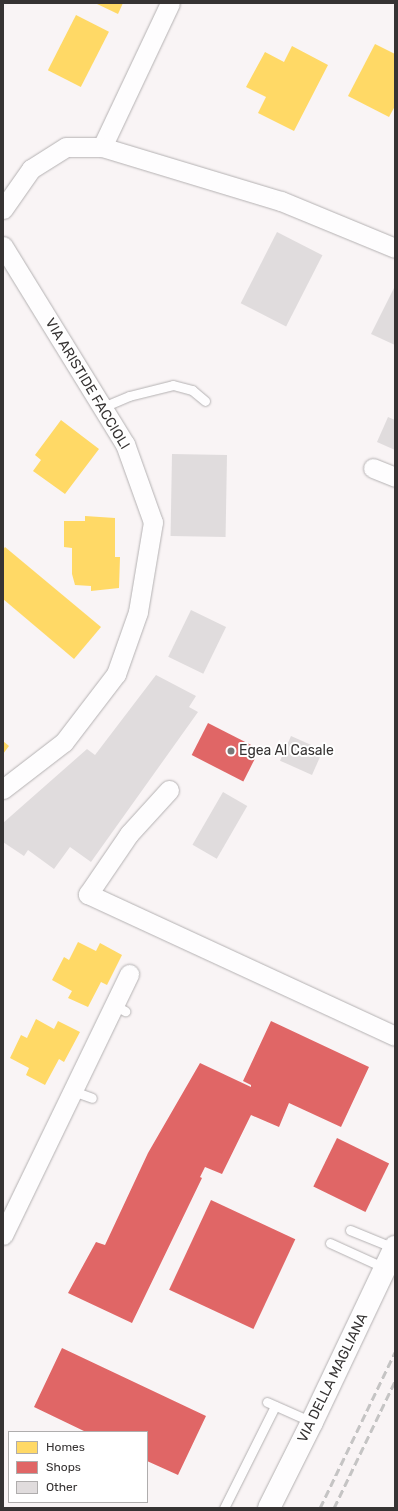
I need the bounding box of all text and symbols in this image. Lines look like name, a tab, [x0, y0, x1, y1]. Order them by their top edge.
street label: VIA ARISTIDE FACCIOLI	[41, 315, 133, 453]
place label: Egea Al Casale	[239, 743, 334, 759]
marker: Egea Al Casale	[226, 746, 236, 756]
street label: VIA DELLA MAGLIANA	[294, 1310, 372, 1446]
legend	[8, 1431, 148, 1503]
text: Homes	[46, 1440, 85, 1454]
text: Shops	[46, 1460, 81, 1474]
text: Other	[46, 1480, 77, 1494]

